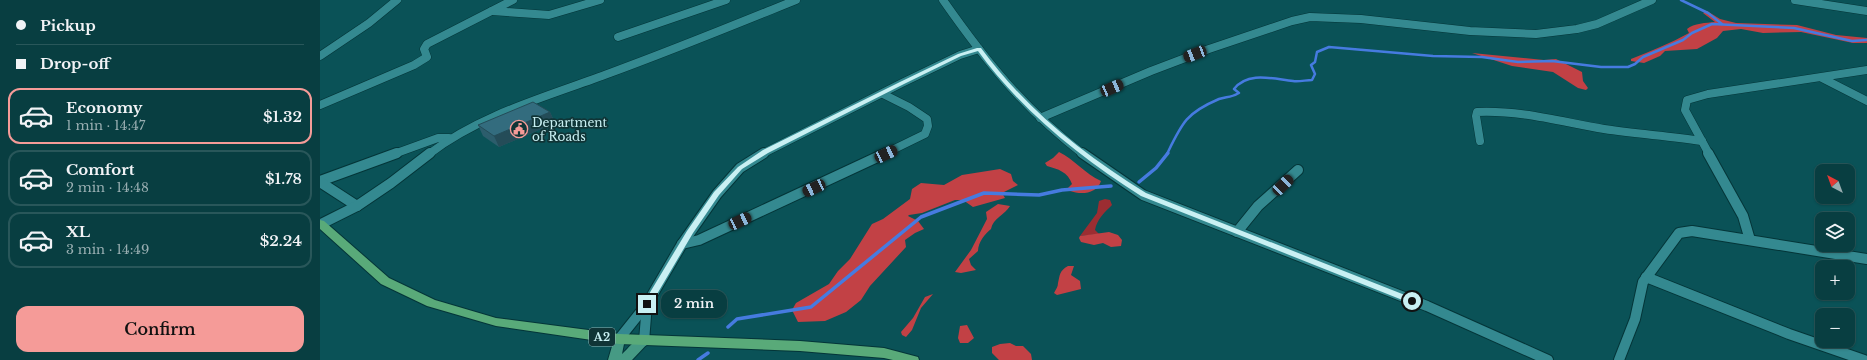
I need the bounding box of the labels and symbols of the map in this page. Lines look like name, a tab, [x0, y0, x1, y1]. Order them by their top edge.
car	[1182, 44, 1208, 64]
car	[1099, 78, 1125, 98]
place label: Department of Roads	[532, 115, 608, 144]
public building icon: Department of Roads	[509, 119, 529, 139]
car	[873, 143, 899, 165]
north arrow	[1815, 164, 1855, 204]
car	[1270, 172, 1296, 198]
car	[801, 177, 827, 199]
car	[727, 210, 753, 232]
callout: 2 min	[661, 290, 727, 318]
route start	[1403, 292, 1421, 310]
route end	[638, 295, 656, 313]
road number: A2	[589, 328, 615, 346]

